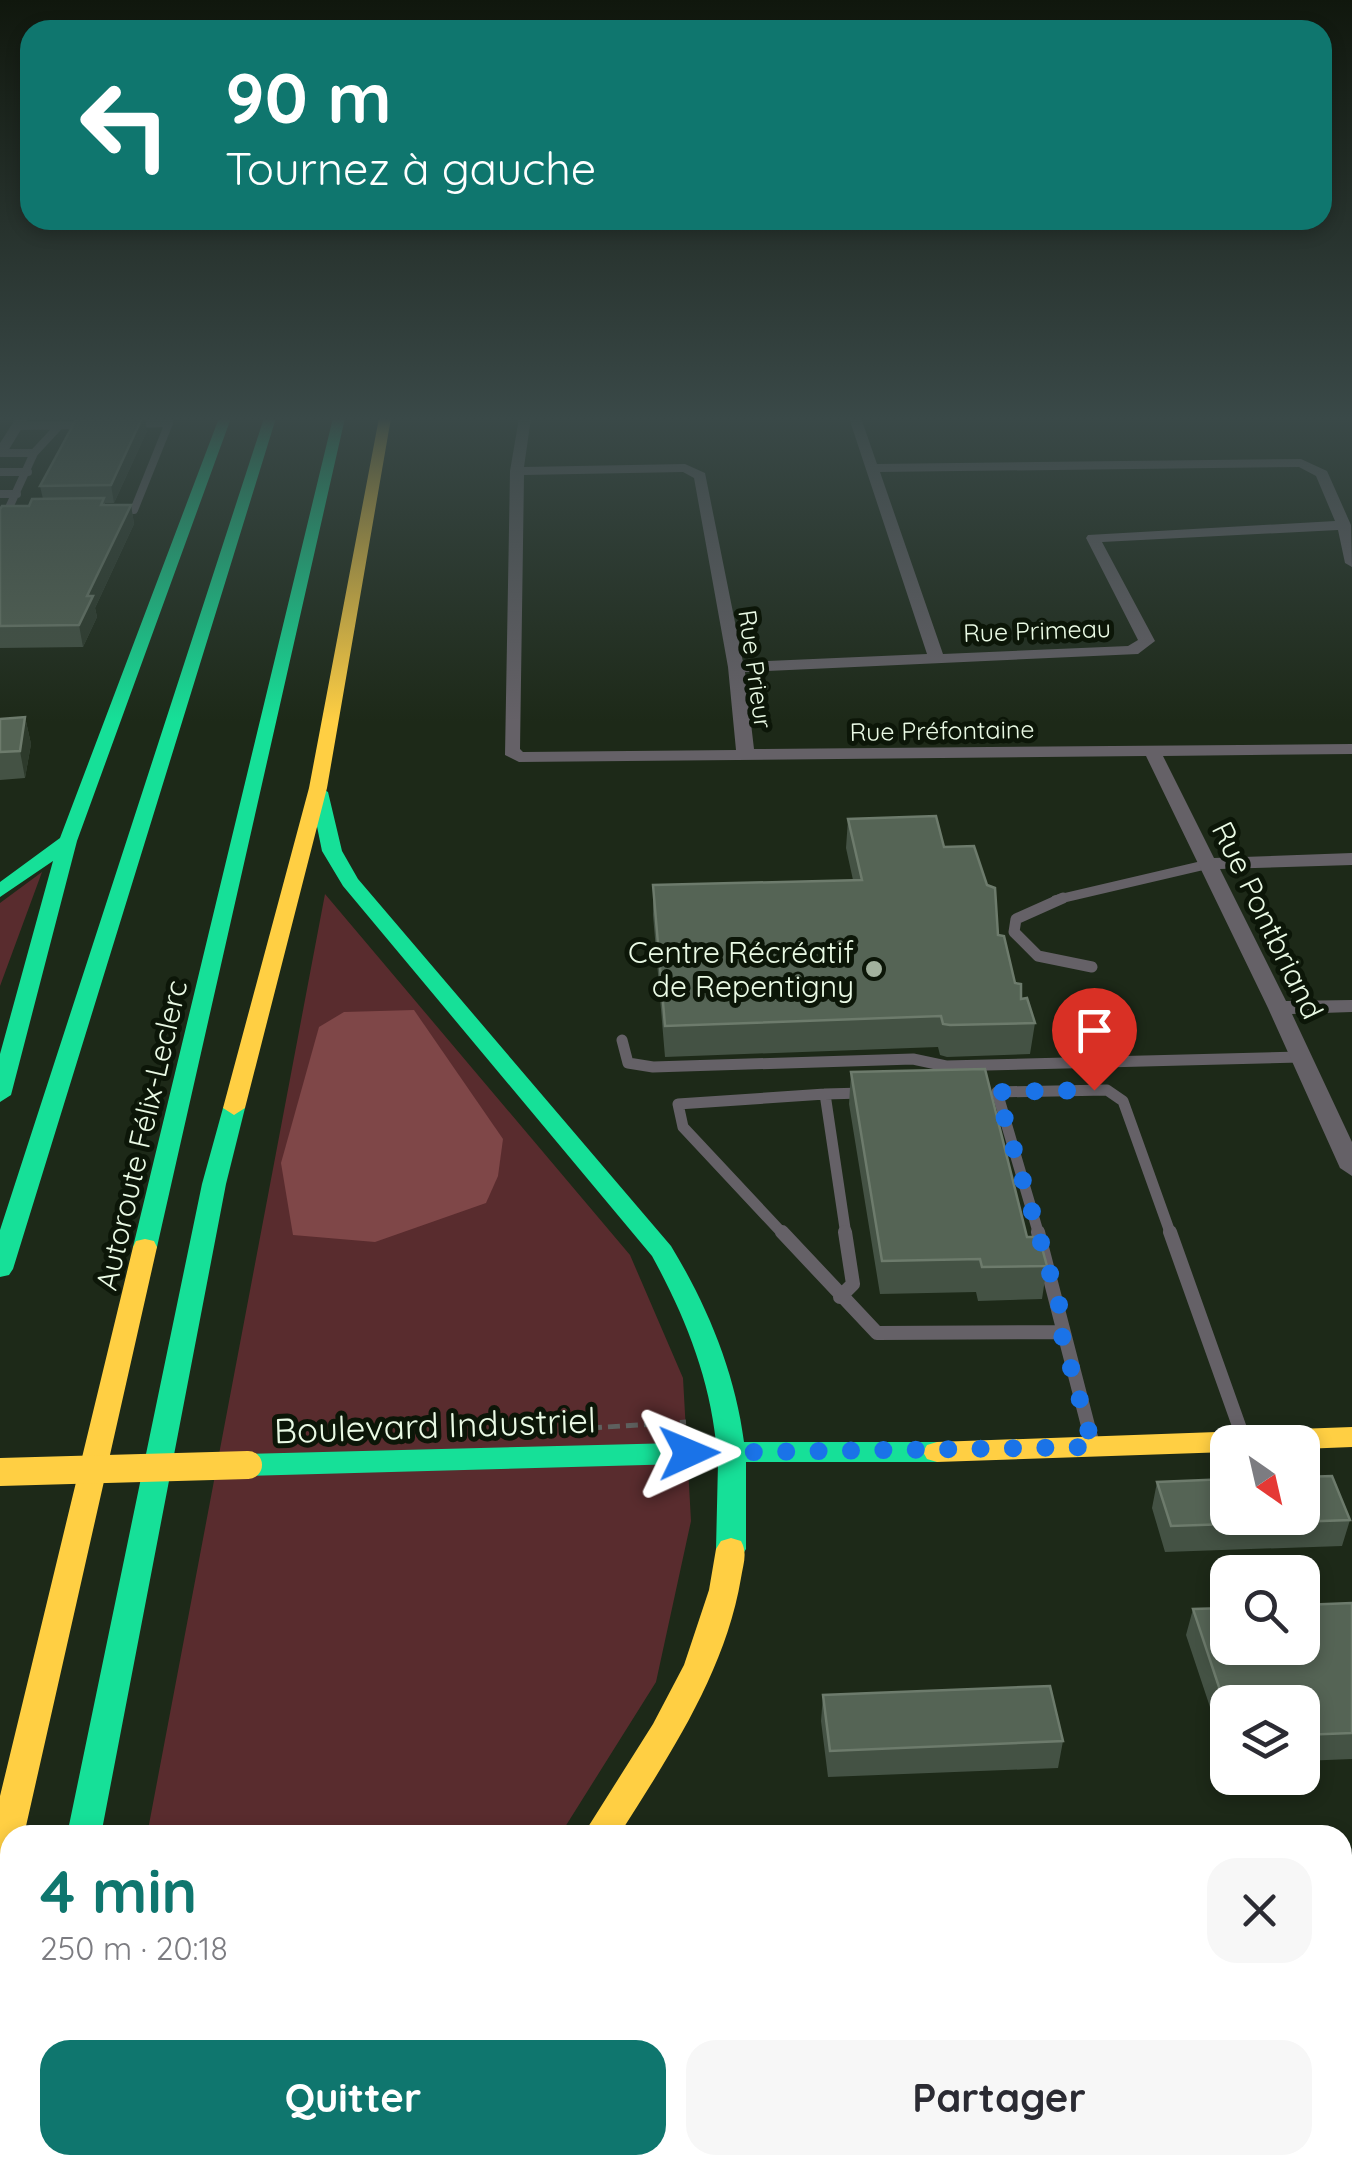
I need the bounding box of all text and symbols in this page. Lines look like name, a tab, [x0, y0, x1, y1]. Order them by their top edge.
text: 90 m	[225, 53, 392, 141]
icon: left	[60, 60, 190, 190]
text: Tournez à gauche	[225, 140, 596, 196]
street label: Rue Prieur	[732, 608, 780, 731]
street label: Rue Primeau	[963, 612, 1111, 648]
street label: Rue Préfontaine	[849, 713, 1035, 747]
street label: Rue Pontbriand	[1204, 815, 1332, 1025]
place label: Centre Récréatif de Repentigny	[628, 933, 854, 1005]
marker: Centre Récréatif de Repentigny	[863, 958, 885, 980]
street label: Autoroute Félix-Leclerc	[87, 976, 195, 1294]
pin	[1052, 988, 1137, 1091]
icon: arrive	[1067, 1003, 1122, 1058]
street label: Boulevard Industriel	[273, 1397, 597, 1453]
position arrow	[637, 1401, 741, 1505]
north arrow	[1210, 1425, 1320, 1535]
map controls	[1210, 1425, 1320, 1795]
button: search	[1210, 1555, 1320, 1665]
button: layers	[1210, 1685, 1320, 1795]
text: 4 min	[40, 1853, 197, 1928]
button: close	[1207, 1858, 1312, 1963]
text: 250 m · 20:18	[40, 1928, 228, 1968]
button: Quitter	[40, 2040, 666, 2155]
button: Partager	[686, 2040, 1312, 2155]

